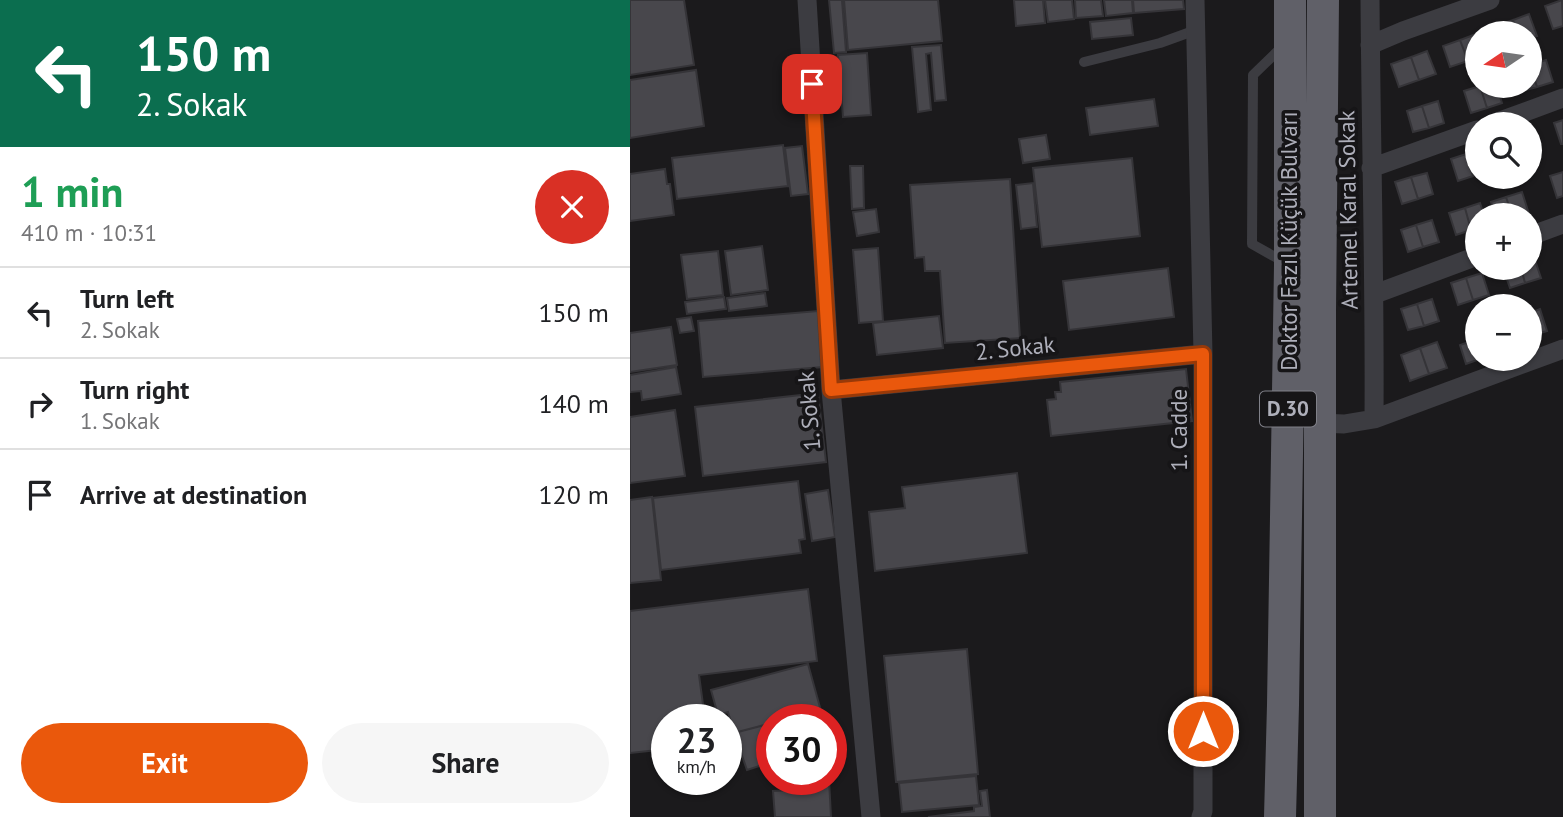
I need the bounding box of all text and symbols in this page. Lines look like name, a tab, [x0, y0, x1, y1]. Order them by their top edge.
text: 150 m	[136, 21, 271, 85]
north arrow	[1465, 21, 1542, 98]
map controls	[1465, 21, 1542, 371]
icon: left	[21, 28, 112, 119]
pin	[782, 54, 842, 114]
icon: arrive	[793, 65, 831, 103]
text: 2. Sokak	[136, 83, 247, 125]
street label: Artemel Karal Sokak	[1331, 110, 1364, 310]
street label: Doktor Fazıl Küçük Bulvarı	[1274, 111, 1303, 371]
button: search	[1465, 112, 1542, 189]
text: 1 min	[21, 164, 123, 219]
button: close	[535, 170, 609, 244]
button: +	[1465, 203, 1542, 280]
text: 410 m · 10:31	[21, 218, 157, 247]
text: Turn left	[80, 282, 174, 315]
icon: left	[21, 294, 59, 332]
button: −	[1465, 294, 1542, 371]
text: 150 m	[538, 296, 609, 329]
text: 2. Sokak	[80, 315, 160, 344]
street label: 2. Sokak	[974, 329, 1056, 366]
street label: 1. Sokak	[791, 370, 826, 452]
text: Turn right	[80, 373, 189, 406]
icon: right	[21, 385, 59, 423]
text: 140 m	[538, 387, 609, 420]
street label: 1. Cadde	[1164, 389, 1193, 471]
road number: D.30	[1260, 392, 1316, 426]
text: 1. Sokak	[80, 406, 160, 435]
icon: arrive	[21, 476, 59, 514]
text: Arrive at destination	[80, 478, 307, 511]
text: 120 m	[538, 478, 609, 511]
position arrow	[1166, 694, 1240, 768]
speed limit sign: 30	[756, 704, 847, 795]
text: 23	[677, 717, 716, 763]
button: Exit	[21, 723, 308, 803]
button: Share	[322, 723, 609, 803]
text: km/h	[677, 755, 716, 778]

